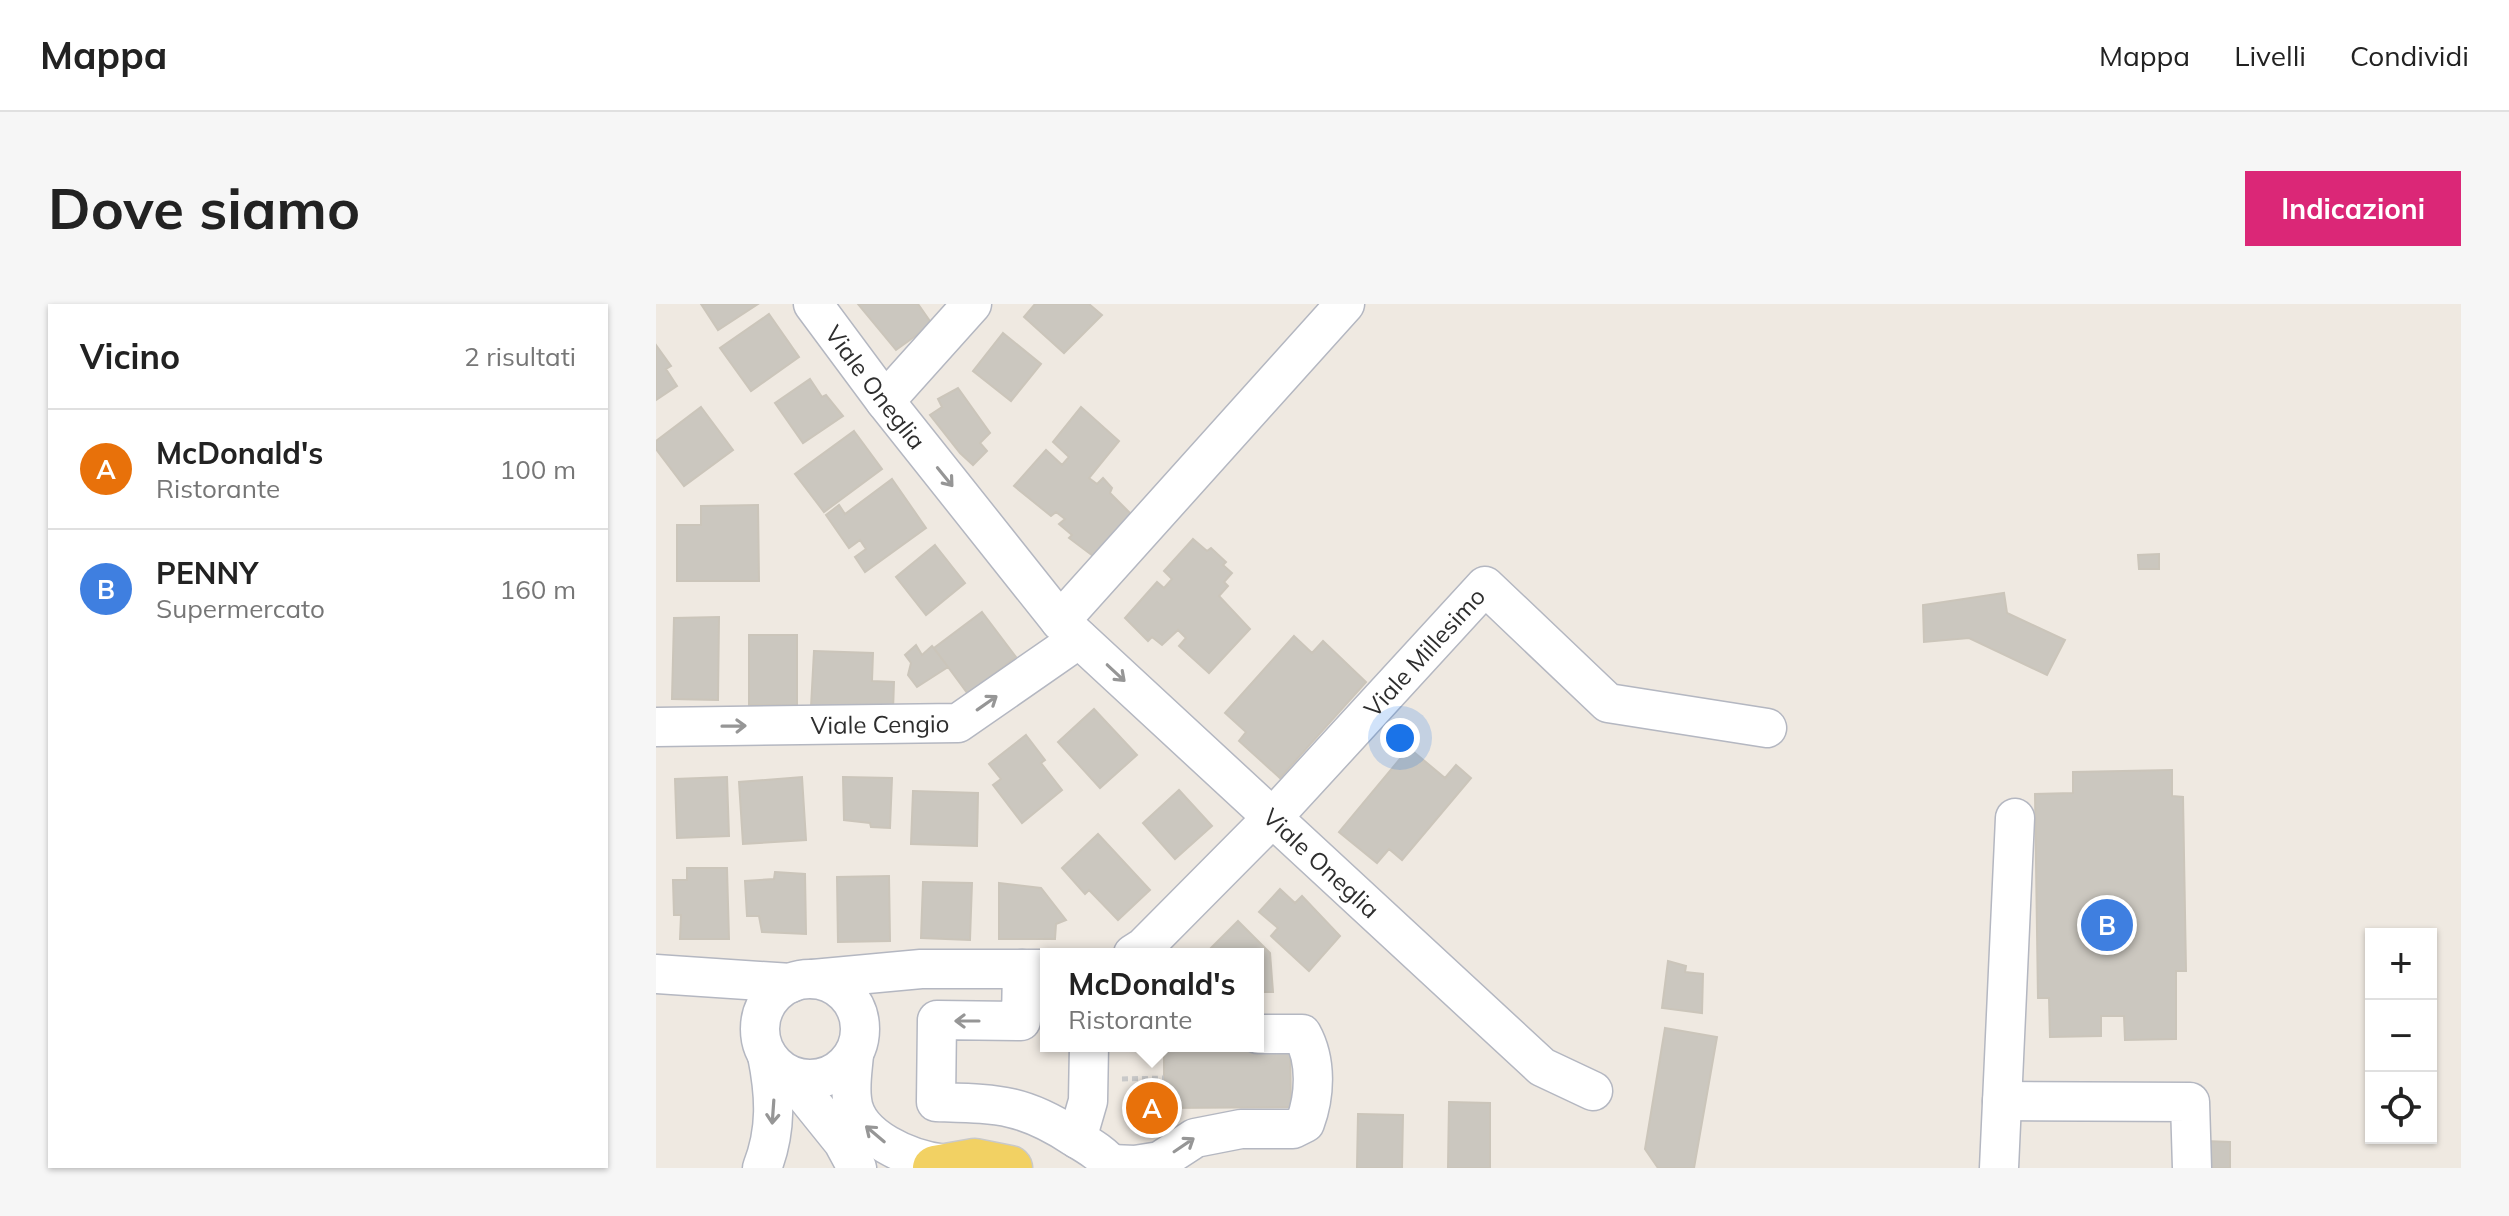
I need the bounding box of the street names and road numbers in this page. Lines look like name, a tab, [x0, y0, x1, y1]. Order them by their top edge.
street label: Viale Oneglia	[819, 319, 932, 455]
street label: Viale Millesimo	[1357, 581, 1491, 723]
street label: Viale Cengio	[810, 708, 949, 740]
street label: Viale Oneglia	[1257, 802, 1386, 924]

